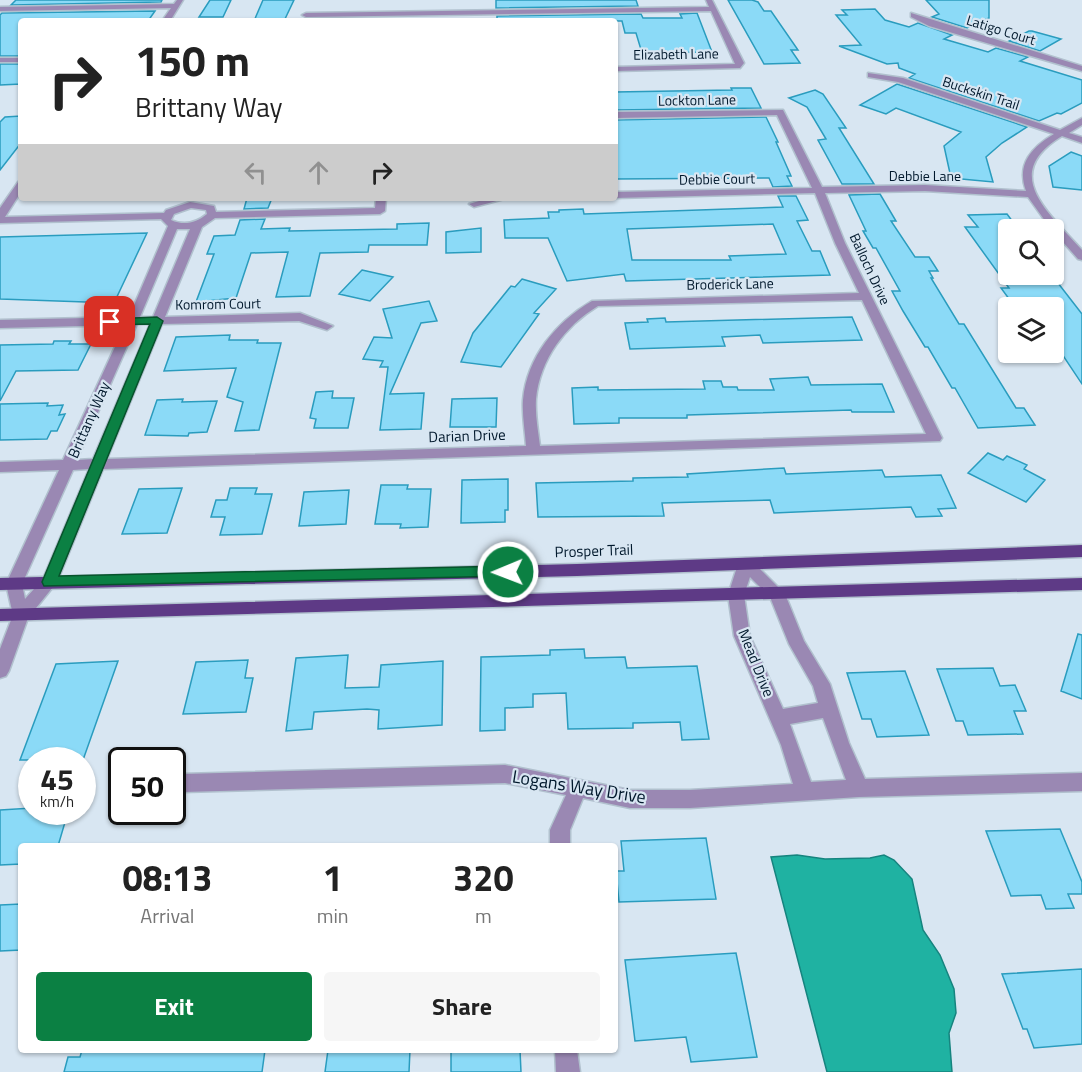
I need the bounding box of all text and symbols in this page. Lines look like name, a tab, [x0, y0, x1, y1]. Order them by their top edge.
street label: Latigo Court	[964, 9, 1038, 50]
text: 150 m	[135, 28, 250, 92]
icon: right	[36, 42, 114, 120]
street label: Elizabeth Lane	[633, 42, 719, 65]
street label: Buckskin Trail	[940, 70, 1022, 115]
text: Brittany Way	[135, 86, 283, 127]
street label: Lockton Lane	[658, 88, 736, 111]
icon: left	[239, 156, 272, 189]
icon: ahead	[302, 156, 335, 189]
icon: right	[365, 156, 398, 189]
street label: Debbie Lane	[889, 165, 961, 186]
street label: Debbie Court	[679, 167, 755, 190]
map controls	[998, 219, 1064, 363]
button: search	[998, 219, 1064, 285]
street label: Balloch Drive	[845, 230, 896, 308]
street label: Broderick Lane	[686, 272, 774, 295]
street label: Komrom Court	[175, 292, 261, 315]
pin	[84, 296, 135, 347]
button: layers	[998, 297, 1064, 363]
icon: arrive	[93, 305, 126, 338]
street label: Brittany Way	[61, 378, 116, 462]
street label: Darian Drive	[428, 423, 506, 448]
street label: Prosper Trail	[554, 538, 634, 563]
position arrow	[476, 540, 540, 604]
street label: Mead Drive	[732, 625, 781, 700]
speed limit sign: 50	[108, 747, 186, 825]
text: 45	[40, 756, 74, 802]
street label: Logans Way Drive	[510, 763, 648, 810]
text: km/h	[40, 790, 74, 813]
text: 08:13	[122, 850, 212, 905]
text: 1	[323, 850, 343, 905]
text: 320	[453, 850, 514, 905]
text: Arrival	[140, 900, 195, 931]
text: min	[317, 900, 349, 931]
text: m	[475, 900, 492, 931]
button: Exit	[36, 972, 312, 1041]
button: Share	[324, 972, 600, 1041]

